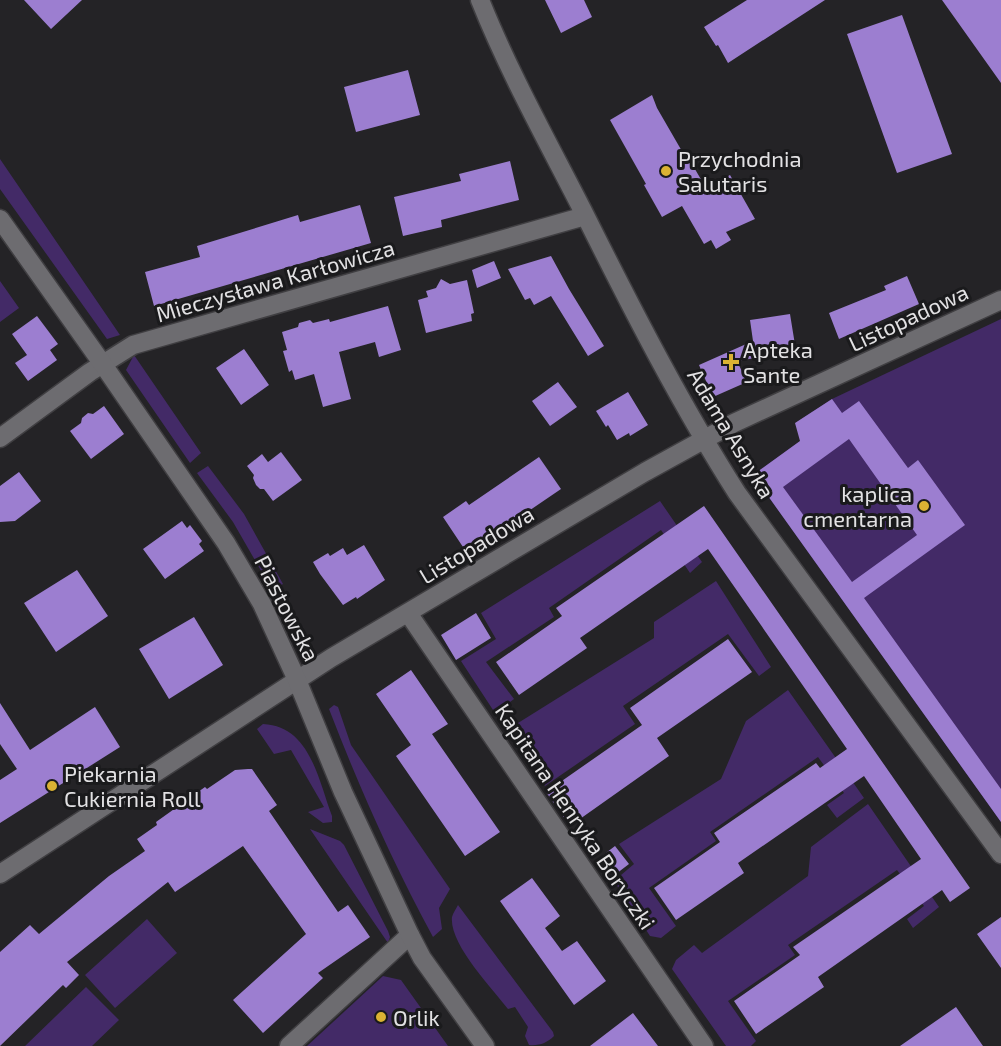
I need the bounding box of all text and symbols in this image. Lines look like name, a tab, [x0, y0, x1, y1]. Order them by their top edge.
place label: Przychodnia Salutaris	[678, 145, 802, 196]
marker: Przychodnia Salutaris	[659, 164, 673, 178]
street label: Mieczysława Karłowicza	[153, 233, 397, 327]
street label: Listopadowa	[844, 278, 972, 356]
place label: Apteka Sante	[743, 336, 813, 387]
marker: Apteka Sante	[724, 355, 738, 369]
street label: Adama Asnyka	[683, 363, 781, 503]
place label: kaplica cmentarna	[803, 480, 912, 531]
marker: kaplica cmentarna	[917, 499, 931, 513]
street label: Listopadowa	[414, 500, 538, 588]
street label: Piastowska	[250, 551, 326, 665]
street label: Kapitana Henryka Boryczki	[491, 698, 661, 934]
place label: Piekarnia Cukiernia Roll	[64, 760, 201, 811]
marker: Piekarnia Cukiernia Roll	[45, 779, 59, 793]
place label: Orlik	[393, 1004, 440, 1030]
marker: Orlik	[374, 1010, 388, 1024]

